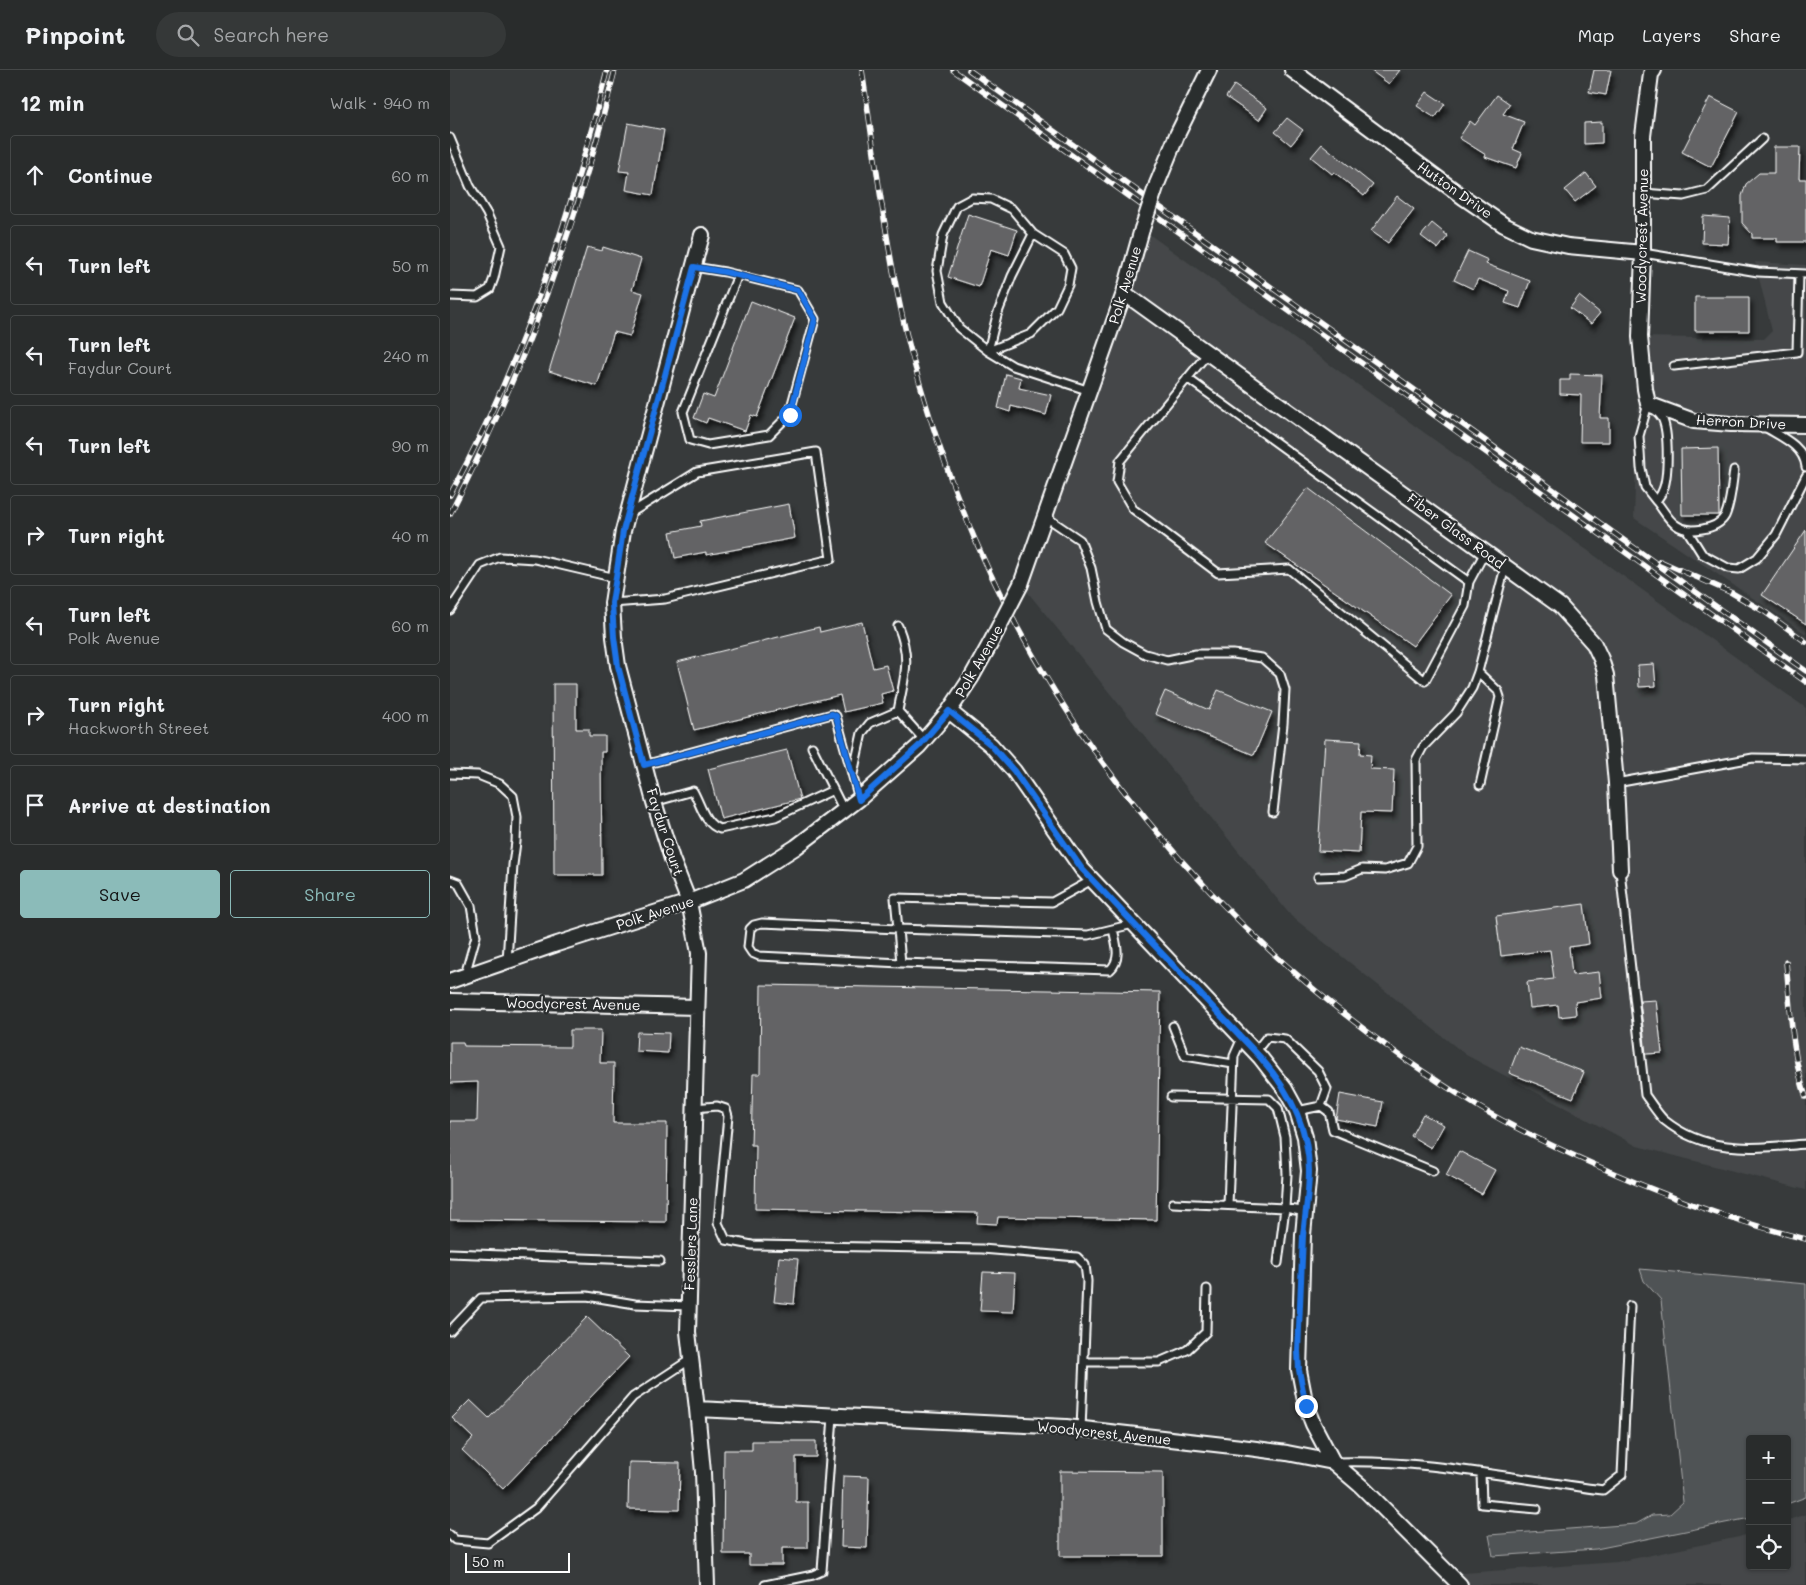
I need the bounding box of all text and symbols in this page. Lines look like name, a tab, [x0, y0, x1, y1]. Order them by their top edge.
search box	[156, 12, 506, 57]
text: Pinpoint	[25, 19, 126, 50]
icon: search	[174, 21, 202, 49]
text: Search here	[214, 22, 329, 47]
text: Map	[1578, 23, 1614, 47]
text: Layers	[1642, 23, 1701, 47]
text: Share	[1729, 23, 1781, 47]
text: 12 min	[20, 89, 84, 116]
text: Walk · 940 m	[330, 92, 430, 113]
street label: Hutton Drive	[1414, 157, 1497, 222]
icon: ahead	[21, 161, 49, 189]
text: Continue	[68, 163, 153, 188]
text: 60 m	[392, 165, 429, 186]
street label: Woodycrest Avenue	[1631, 168, 1652, 304]
street label: Polk Avenue	[1104, 243, 1145, 326]
icon: left	[21, 251, 49, 279]
text: Turn left	[68, 253, 151, 278]
text: 50 m	[392, 255, 429, 276]
text: Turn left	[68, 332, 151, 357]
icon: left	[21, 341, 49, 369]
text: 240 m	[383, 345, 429, 366]
text: Faydur Court	[68, 357, 172, 378]
route start	[779, 404, 802, 427]
street label: Herron Drive	[1695, 410, 1787, 433]
icon: left	[21, 431, 49, 459]
text: Turn left	[68, 433, 151, 458]
text: 90 m	[392, 435, 429, 456]
street label: Fiber Glass Road	[1403, 489, 1509, 573]
icon: right	[21, 521, 49, 549]
text: Turn right	[68, 523, 165, 548]
text: 40 m	[392, 525, 429, 546]
text: Turn left	[68, 602, 151, 627]
icon: left	[21, 611, 49, 639]
text: 60 m	[392, 615, 429, 636]
street label: Polk Avenue	[950, 621, 1007, 700]
text: Polk Avenue	[68, 627, 160, 648]
text: Turn right	[68, 692, 165, 717]
icon: right	[21, 701, 49, 729]
text: 400 m	[382, 705, 429, 726]
text: Hackworth Street	[68, 717, 209, 738]
street label: Faydur Court	[642, 786, 689, 878]
icon: arrive	[21, 791, 49, 819]
text: Arrive at destination	[68, 793, 271, 818]
button: Save	[20, 870, 220, 918]
button: Share	[230, 870, 430, 918]
street label: Polk Avenue	[614, 891, 696, 934]
street label: Woodycrest Avenue	[505, 993, 641, 1014]
street label: Fesslers Lane	[679, 1197, 702, 1291]
route end	[1295, 1395, 1318, 1418]
street label: Woodycrest Avenue	[1036, 1416, 1172, 1449]
map controls	[1746, 1435, 1791, 1570]
button: +	[1746, 1435, 1791, 1480]
button: −	[1746, 1480, 1791, 1525]
button: locate	[1746, 1525, 1791, 1570]
scale bar	[465, 1550, 570, 1573]
text: 50 m	[472, 1552, 504, 1571]

